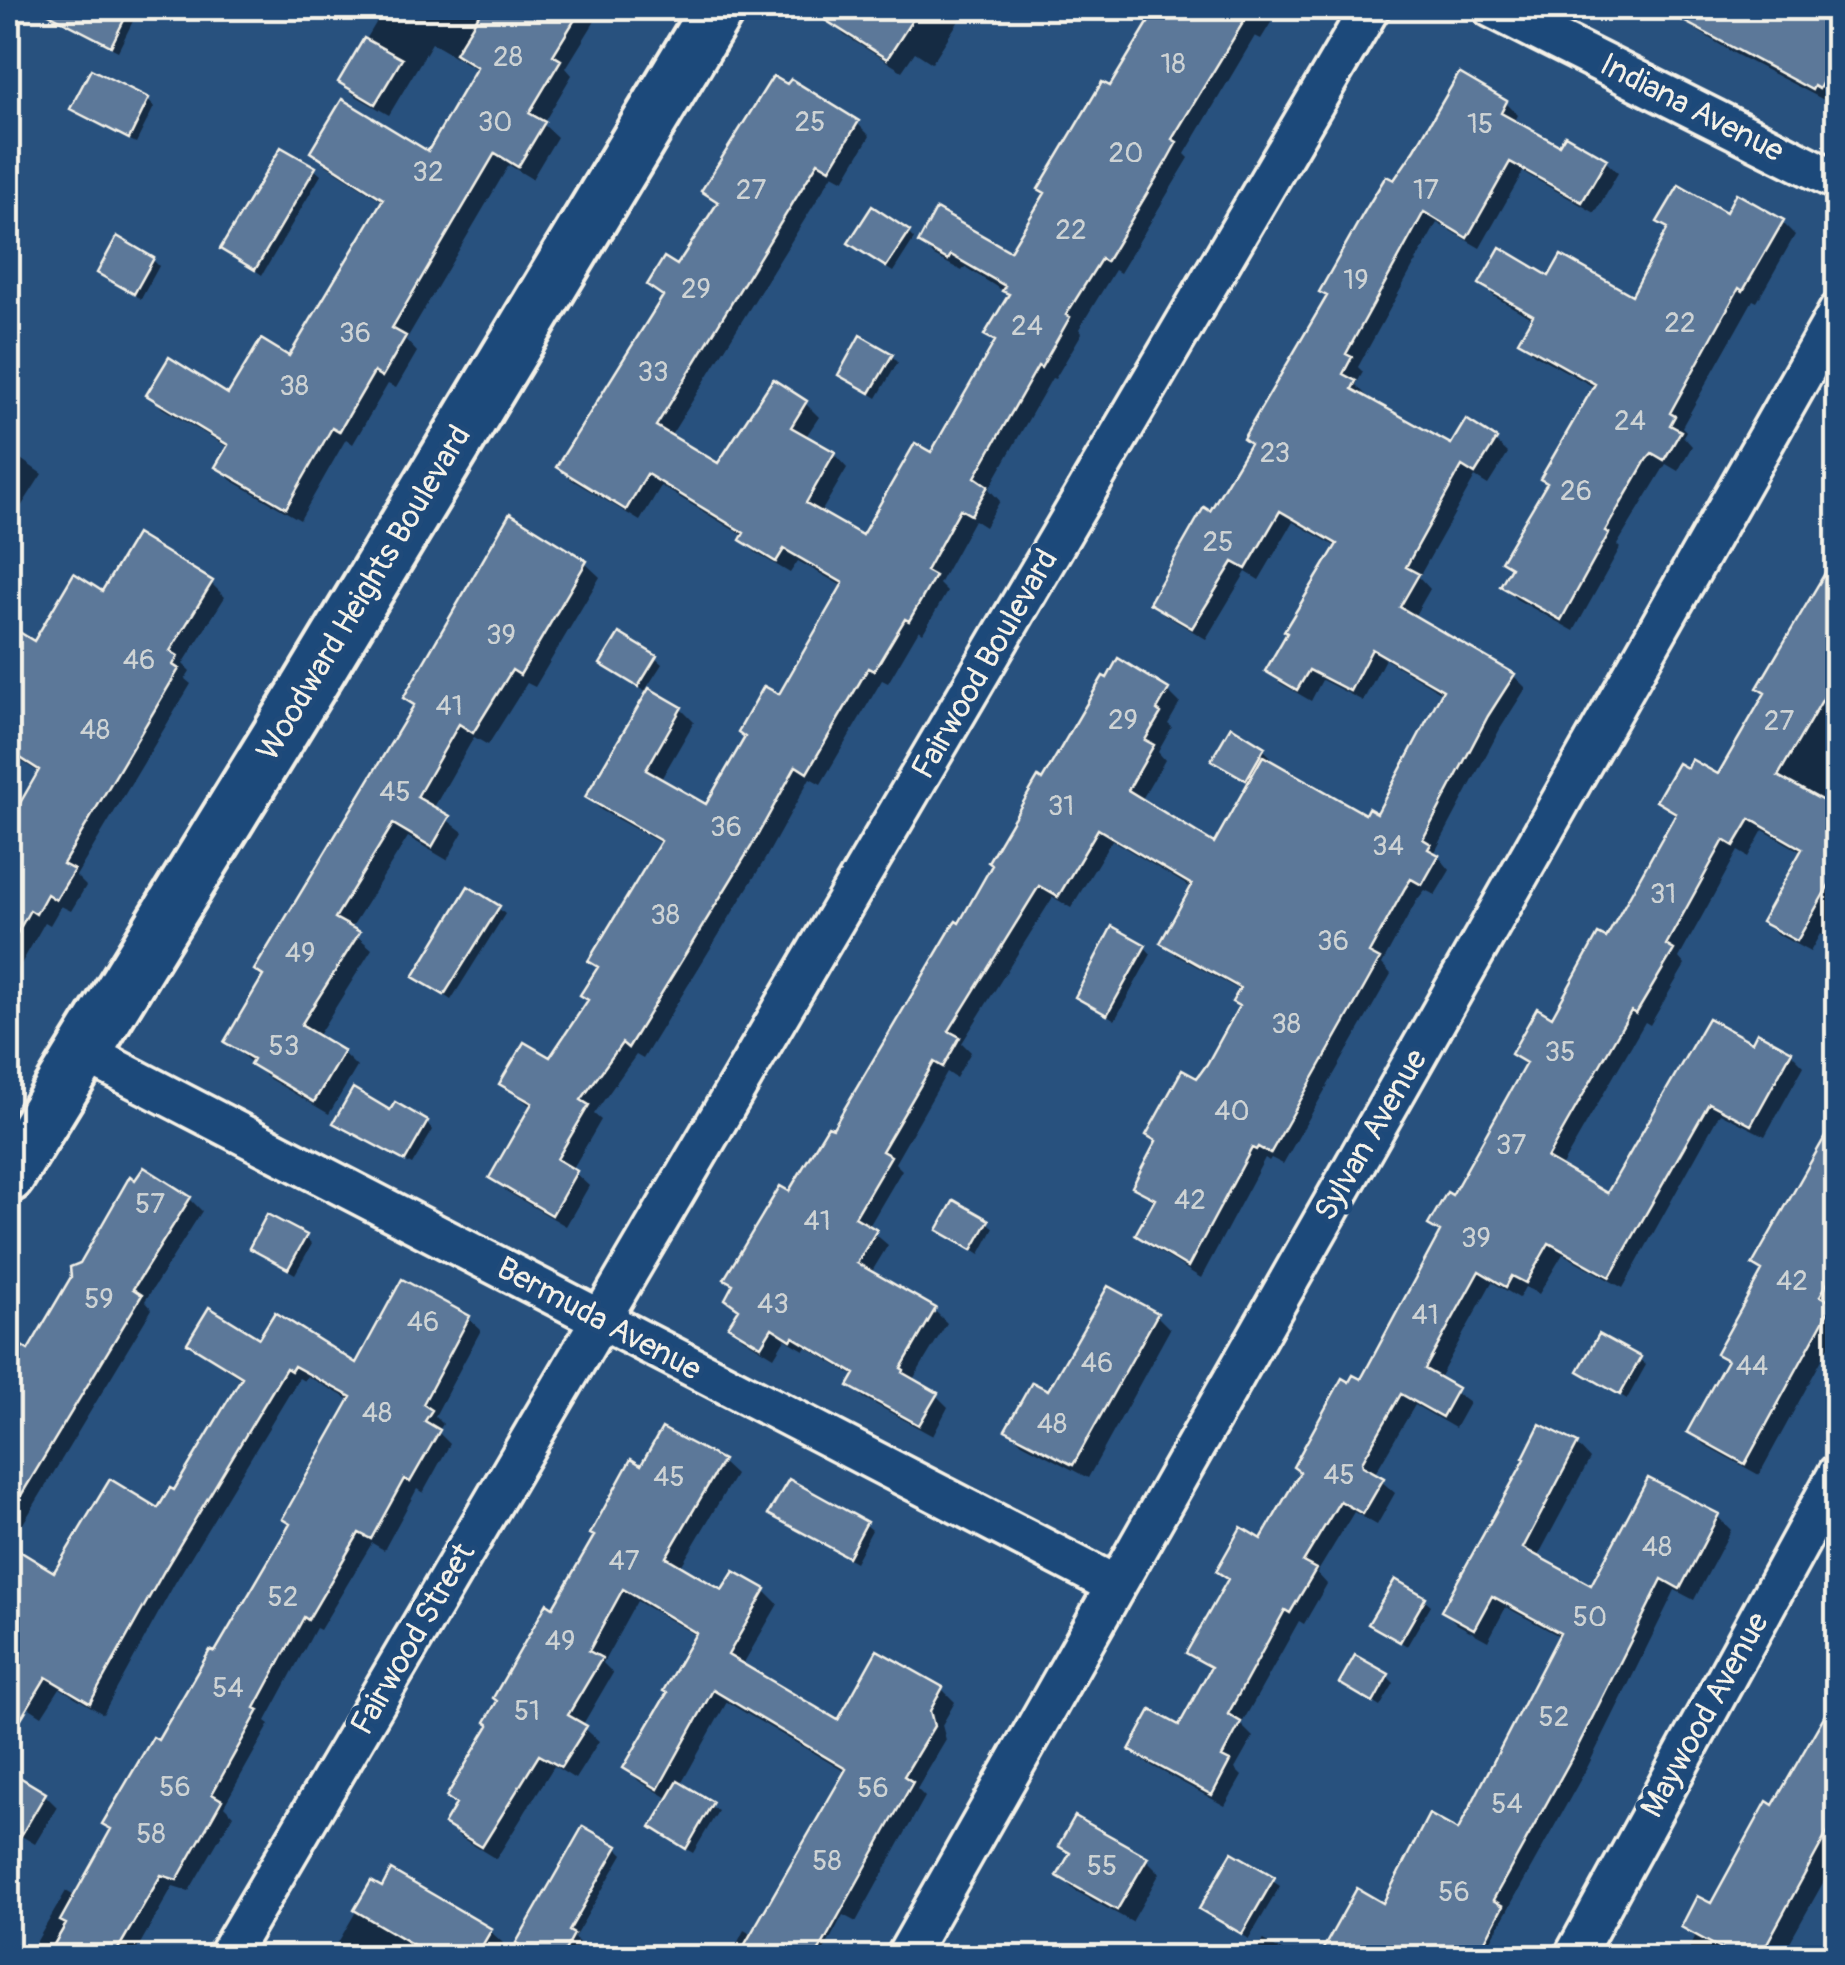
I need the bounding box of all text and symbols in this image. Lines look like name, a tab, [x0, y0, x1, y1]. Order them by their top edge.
house number: 28	[493, 40, 523, 75]
street label: Indiana Avenue	[1593, 45, 1791, 171]
house number: 18	[1160, 47, 1186, 82]
house number: 30	[478, 105, 512, 140]
house number: 25	[795, 105, 825, 140]
house number: 15	[1467, 107, 1493, 142]
house number: 20	[1109, 136, 1143, 171]
house number: 32	[412, 155, 444, 190]
house number: 27	[736, 173, 766, 208]
house number: 17	[1413, 173, 1439, 208]
house number: 22	[1055, 213, 1087, 248]
house number: 19	[1343, 263, 1369, 298]
house number: 29	[681, 272, 711, 307]
house number: 22	[1664, 306, 1696, 341]
house number: 24	[1011, 309, 1043, 344]
house number: 36	[339, 316, 371, 351]
house number: 33	[637, 355, 669, 390]
house number: 38	[279, 369, 309, 404]
house number: 24	[1614, 404, 1646, 439]
street label: Woodward Heights Boulevard	[248, 418, 480, 768]
house number: 23	[1260, 436, 1290, 471]
house number: 26	[1560, 474, 1592, 509]
house number: 25	[1203, 525, 1233, 560]
street label: Fairwood Boulevard	[903, 542, 1067, 786]
house number: 39	[486, 618, 516, 653]
house number: 46	[123, 643, 155, 678]
house number: 41	[435, 689, 463, 724]
house number: 29	[1108, 703, 1138, 738]
house number: 27	[1764, 704, 1794, 739]
house number: 48	[80, 713, 110, 748]
house number: 45	[379, 775, 411, 810]
house number: 31	[1048, 789, 1074, 824]
house number: 36	[710, 810, 742, 845]
house number: 34	[1372, 829, 1404, 864]
house number: 31	[1650, 877, 1676, 912]
house number: 38	[650, 898, 680, 933]
house number: 36	[1317, 924, 1349, 959]
house number: 49	[285, 936, 315, 971]
house number: 38	[1271, 1007, 1301, 1042]
house number: 53	[269, 1029, 299, 1064]
house number: 35	[1545, 1035, 1575, 1070]
street label: Sylvan Avenue	[1306, 1042, 1436, 1228]
house number: 40	[1214, 1094, 1250, 1129]
house number: 37	[1496, 1128, 1526, 1163]
house number: 42	[1174, 1183, 1206, 1218]
house number: 57	[135, 1187, 165, 1222]
house number: 41	[803, 1204, 831, 1239]
house number: 39	[1461, 1221, 1491, 1256]
street label: Bermuda Avenue	[490, 1248, 708, 1390]
house number: 42	[1776, 1264, 1808, 1299]
house number: 59	[84, 1282, 114, 1317]
house number: 43	[757, 1287, 789, 1322]
house number: 41	[1411, 1298, 1439, 1333]
house number: 46	[407, 1305, 439, 1340]
house number: 46	[1081, 1346, 1113, 1381]
house number: 44	[1736, 1349, 1768, 1384]
house number: 48	[362, 1396, 392, 1431]
house number: 48	[1037, 1407, 1067, 1442]
house number: 45	[1323, 1458, 1355, 1493]
house number: 45	[653, 1460, 685, 1495]
house number: 48	[1642, 1530, 1672, 1565]
street label: Fairwood Street	[342, 1536, 484, 1742]
house number: 47	[608, 1544, 640, 1579]
house number: 52	[268, 1580, 298, 1615]
house number: 50	[1573, 1600, 1607, 1635]
street label: Maywood Avenue	[1632, 1605, 1778, 1825]
house number: 49	[545, 1624, 575, 1659]
house number: 54	[212, 1671, 244, 1706]
house number: 51	[514, 1694, 540, 1729]
house number: 52	[1539, 1700, 1569, 1735]
house number: 56	[159, 1770, 191, 1805]
house number: 56	[857, 1771, 889, 1806]
house number: 54	[1491, 1787, 1523, 1822]
house number: 58	[136, 1817, 166, 1852]
house number: 58	[812, 1844, 842, 1879]
house number: 55	[1087, 1849, 1117, 1884]
house number: 56	[1438, 1875, 1470, 1910]

